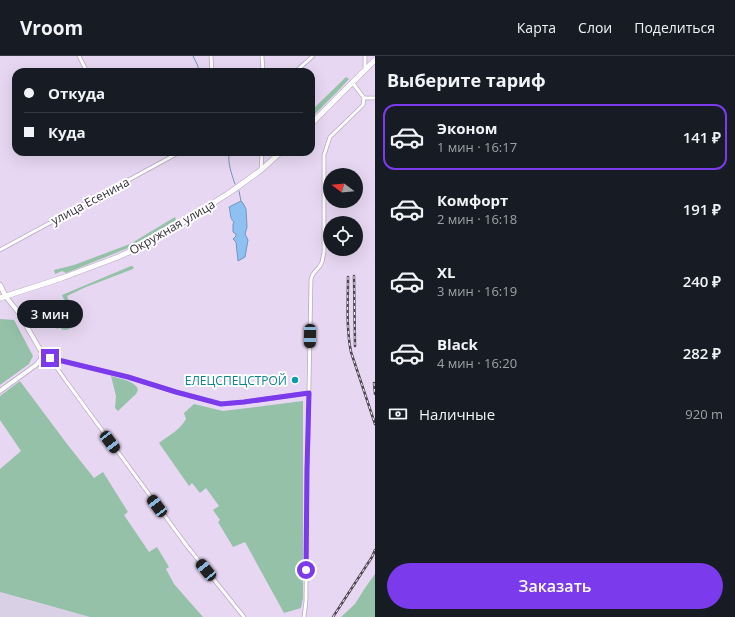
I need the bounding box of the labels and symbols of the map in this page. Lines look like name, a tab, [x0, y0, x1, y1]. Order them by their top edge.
north arrow	[323, 168, 363, 208]
street label: улица Есенина	[48, 173, 132, 229]
street label: Окружная улица	[126, 196, 218, 258]
callout: 3 мин	[17, 300, 83, 328]
car	[304, 324, 316, 348]
route end	[41, 349, 59, 367]
place label: ЕЛЕЦСПЕЦСТРОЙ	[185, 372, 287, 389]
marker: ЕЛЕЦСПЕЦСТРОЙ	[290, 375, 300, 385]
car	[98, 429, 122, 455]
car	[145, 493, 169, 519]
car	[194, 557, 218, 583]
route start	[297, 561, 315, 579]

